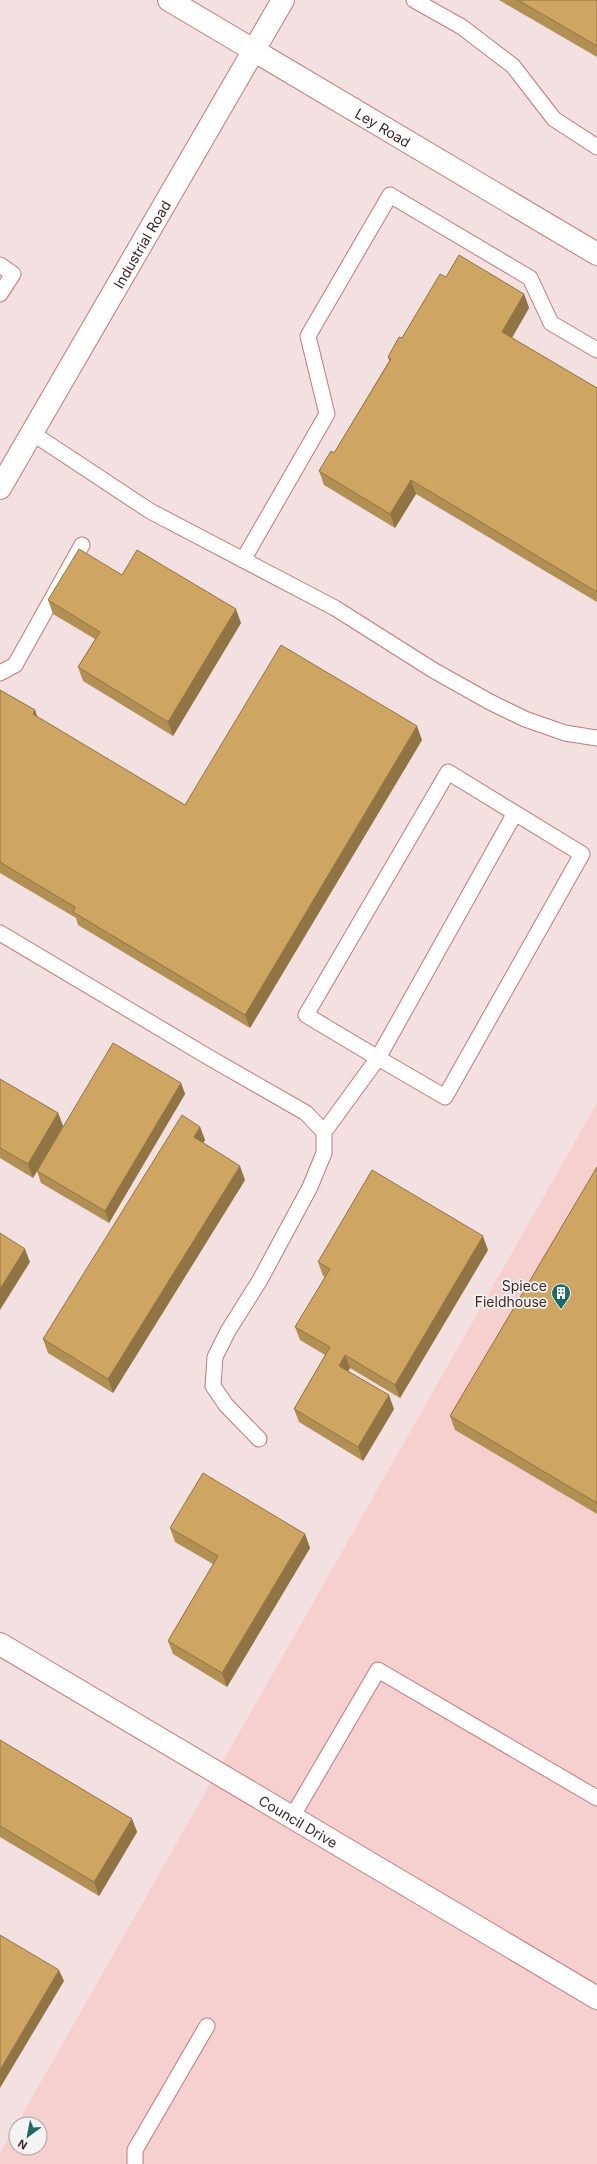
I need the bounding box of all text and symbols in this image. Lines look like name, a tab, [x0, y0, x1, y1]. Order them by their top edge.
street label: Ley Road	[352, 104, 414, 150]
street label: Industrial Road	[109, 197, 174, 291]
place label: Spiece Fieldhouse	[475, 1277, 547, 1310]
building icon: Spiece Fieldhouse	[550, 1282, 572, 1310]
street label: Council Drive	[256, 1791, 341, 1851]
north arrow	[8, 2116, 48, 2156]
text: N	[15, 2136, 30, 2153]

